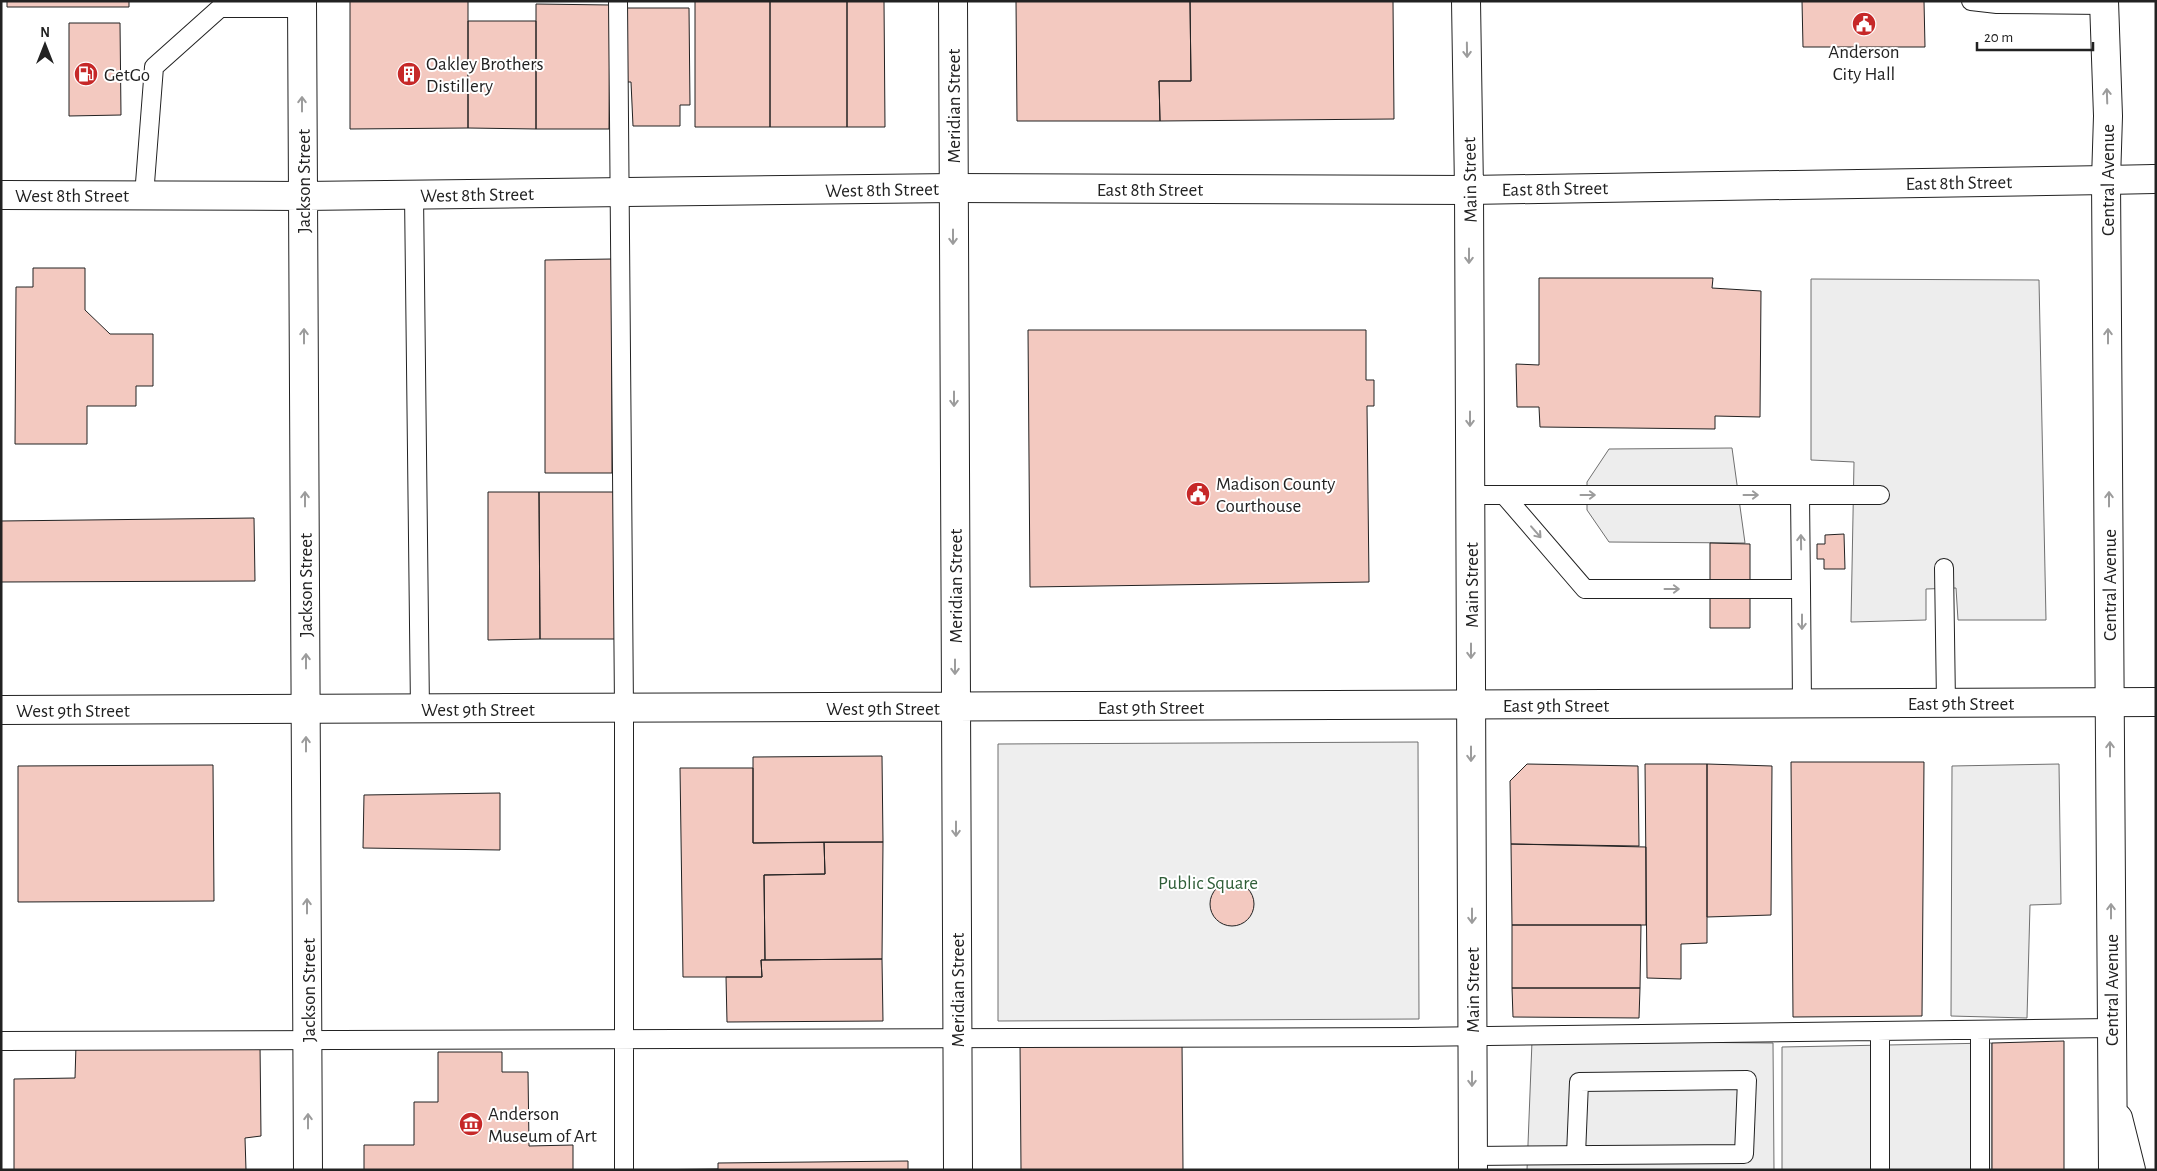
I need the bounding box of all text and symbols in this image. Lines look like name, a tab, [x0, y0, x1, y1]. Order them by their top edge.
public building icon: Anderson City Hall	[1851, 11, 1877, 37]
north arrow	[20, 20, 70, 70]
scale bar	[1977, 20, 2093, 52]
text: N	[40, 26, 50, 40]
text: 20 m	[1984, 30, 2013, 45]
one-way arrow	[1462, 42, 1472, 58]
place label: Anderson City Hall	[1828, 43, 1900, 84]
street label: Meridian Street	[945, 49, 964, 163]
place label: Oakley Brothers Distillery	[426, 55, 544, 96]
fuel station icon: GetGo	[73, 61, 99, 87]
building icon: Oakley Brothers Distillery	[396, 61, 422, 87]
place label: GetGo	[104, 66, 150, 85]
one-way arrow	[2102, 88, 2112, 104]
one-way arrow	[297, 96, 307, 112]
street label: Central Avenue	[2099, 124, 2118, 236]
street label: Jackson Street	[295, 129, 314, 233]
street label: Main Street	[1460, 137, 1481, 223]
street label: East 8th Street	[1906, 173, 2012, 194]
street label: East 8th Street	[1502, 179, 1608, 200]
street label: West 8th Street	[825, 180, 939, 201]
street label: East 8th Street	[1097, 181, 1203, 200]
street label: West 8th Street	[420, 185, 534, 206]
street label: West 8th Street	[15, 187, 129, 206]
one-way arrow	[948, 228, 958, 244]
one-way arrow	[1464, 248, 1474, 264]
one-way arrow	[2103, 328, 2113, 344]
one-way arrow	[299, 329, 309, 345]
one-way arrow	[949, 390, 959, 407]
one-way arrow	[1465, 410, 1475, 426]
place label: Madison County Courthouse	[1216, 475, 1335, 516]
public building icon: Madison County Courthouse	[1185, 481, 1211, 507]
one-way arrow	[1580, 490, 1596, 500]
one-way arrow	[1742, 490, 1758, 500]
one-way arrow	[300, 491, 310, 508]
one-way arrow	[2104, 491, 2114, 507]
one-way arrow	[1530, 525, 1542, 538]
street label: Meridian Street	[947, 529, 966, 643]
street label: Central Avenue	[2101, 529, 2120, 641]
street label: Jackson Street	[297, 533, 316, 637]
one-way arrow	[1796, 534, 1806, 550]
street label: Main Street	[1463, 542, 1482, 628]
one-way arrow	[1664, 584, 1680, 594]
one-way arrow	[1797, 614, 1807, 630]
one-way arrow	[1466, 642, 1476, 659]
one-way arrow	[301, 654, 311, 670]
one-way arrow	[951, 658, 960, 674]
street label: East 9th Street	[1908, 695, 2014, 714]
street label: East 9th Street	[1503, 697, 1609, 716]
street label: East 9th Street	[1098, 699, 1204, 718]
street label: West 9th Street	[826, 700, 940, 719]
street label: West 9th Street	[421, 701, 535, 720]
street label: West 9th Street	[16, 702, 130, 721]
one-way arrow	[301, 736, 311, 752]
one-way arrow	[2105, 741, 2115, 757]
one-way arrow	[1466, 746, 1476, 762]
one-way arrow	[951, 820, 961, 837]
park label: Public Square	[1158, 874, 1258, 893]
one-way arrow	[302, 898, 312, 914]
one-way arrow	[2106, 903, 2116, 920]
one-way arrow	[1467, 908, 1477, 924]
street label: Meridian Street	[949, 933, 968, 1047]
street label: Central Avenue	[2103, 934, 2122, 1046]
street label: Jackson Street	[300, 938, 319, 1042]
street label: Main Street	[1464, 947, 1483, 1033]
one-way arrow	[1467, 1070, 1477, 1087]
place label: Anderson Museum of Art	[488, 1105, 597, 1146]
museum icon: Anderson Museum of Art	[458, 1111, 484, 1137]
one-way arrow	[303, 1113, 313, 1130]

